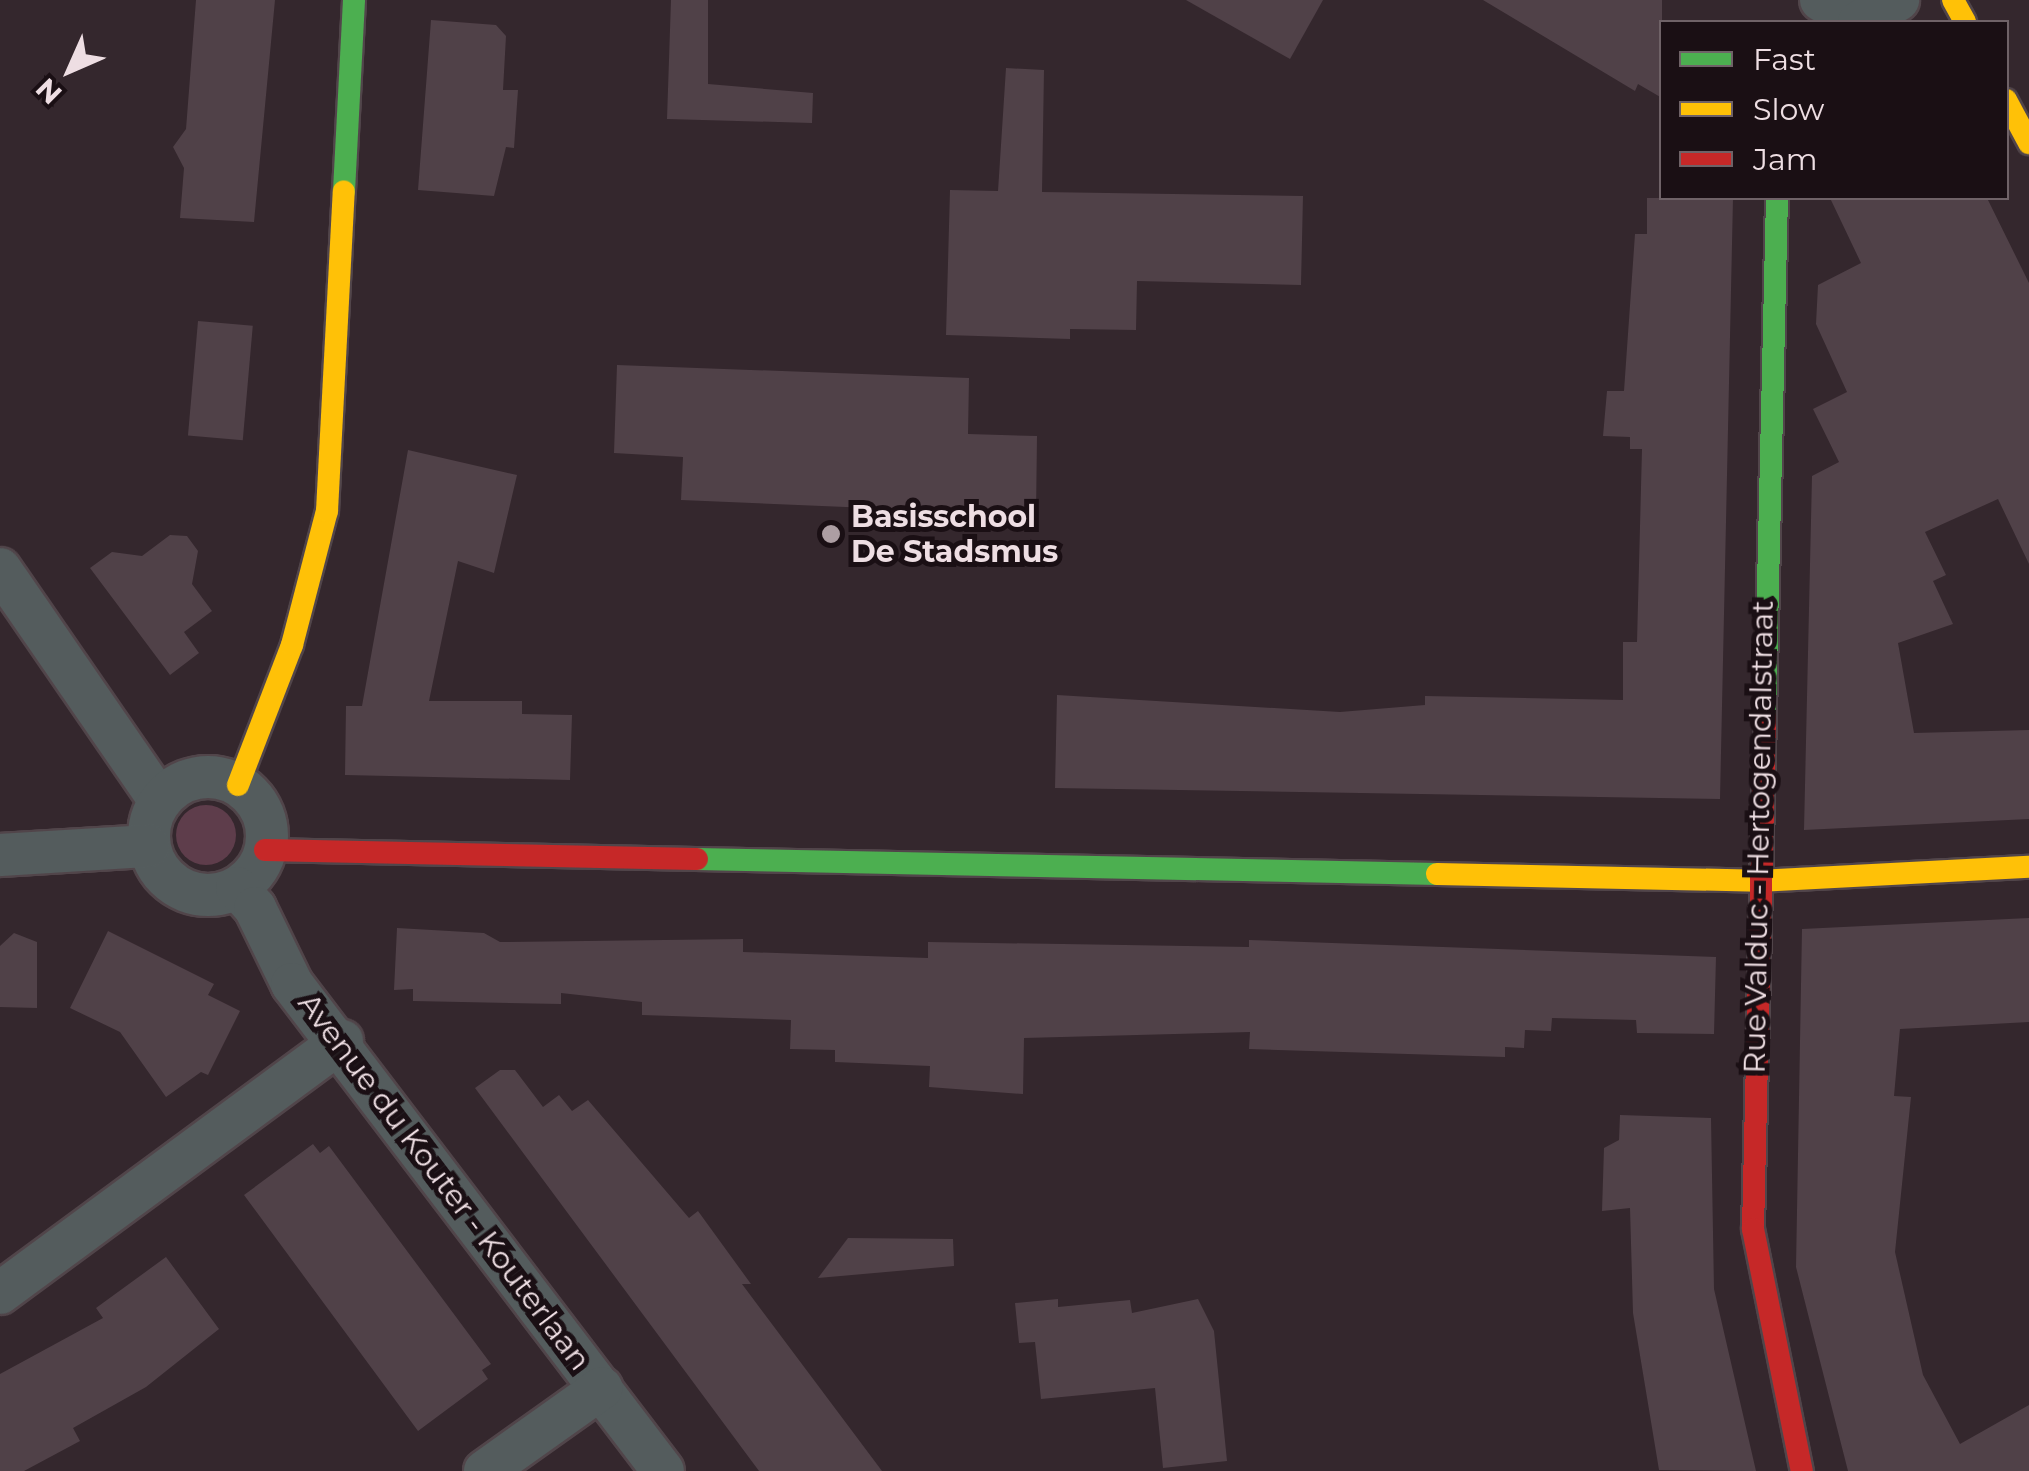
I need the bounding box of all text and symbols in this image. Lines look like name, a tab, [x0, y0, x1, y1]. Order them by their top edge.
north arrow	[20, 20, 120, 120]
legend	[1659, 20, 2009, 200]
text: Fast	[1753, 41, 1816, 78]
text: N	[29, 71, 69, 111]
text: Slow	[1753, 91, 1824, 128]
text: Jam	[1753, 141, 1818, 178]
place label: Basisschool De Stadsmus	[851, 499, 1058, 570]
marker: Basisschool De Stadsmus	[820, 523, 842, 545]
street label: Rue Valduc - Hertogendalstraat	[1737, 600, 1781, 1074]
street label: Avenue du Kouter - Kouterlaan	[290, 986, 598, 1378]

